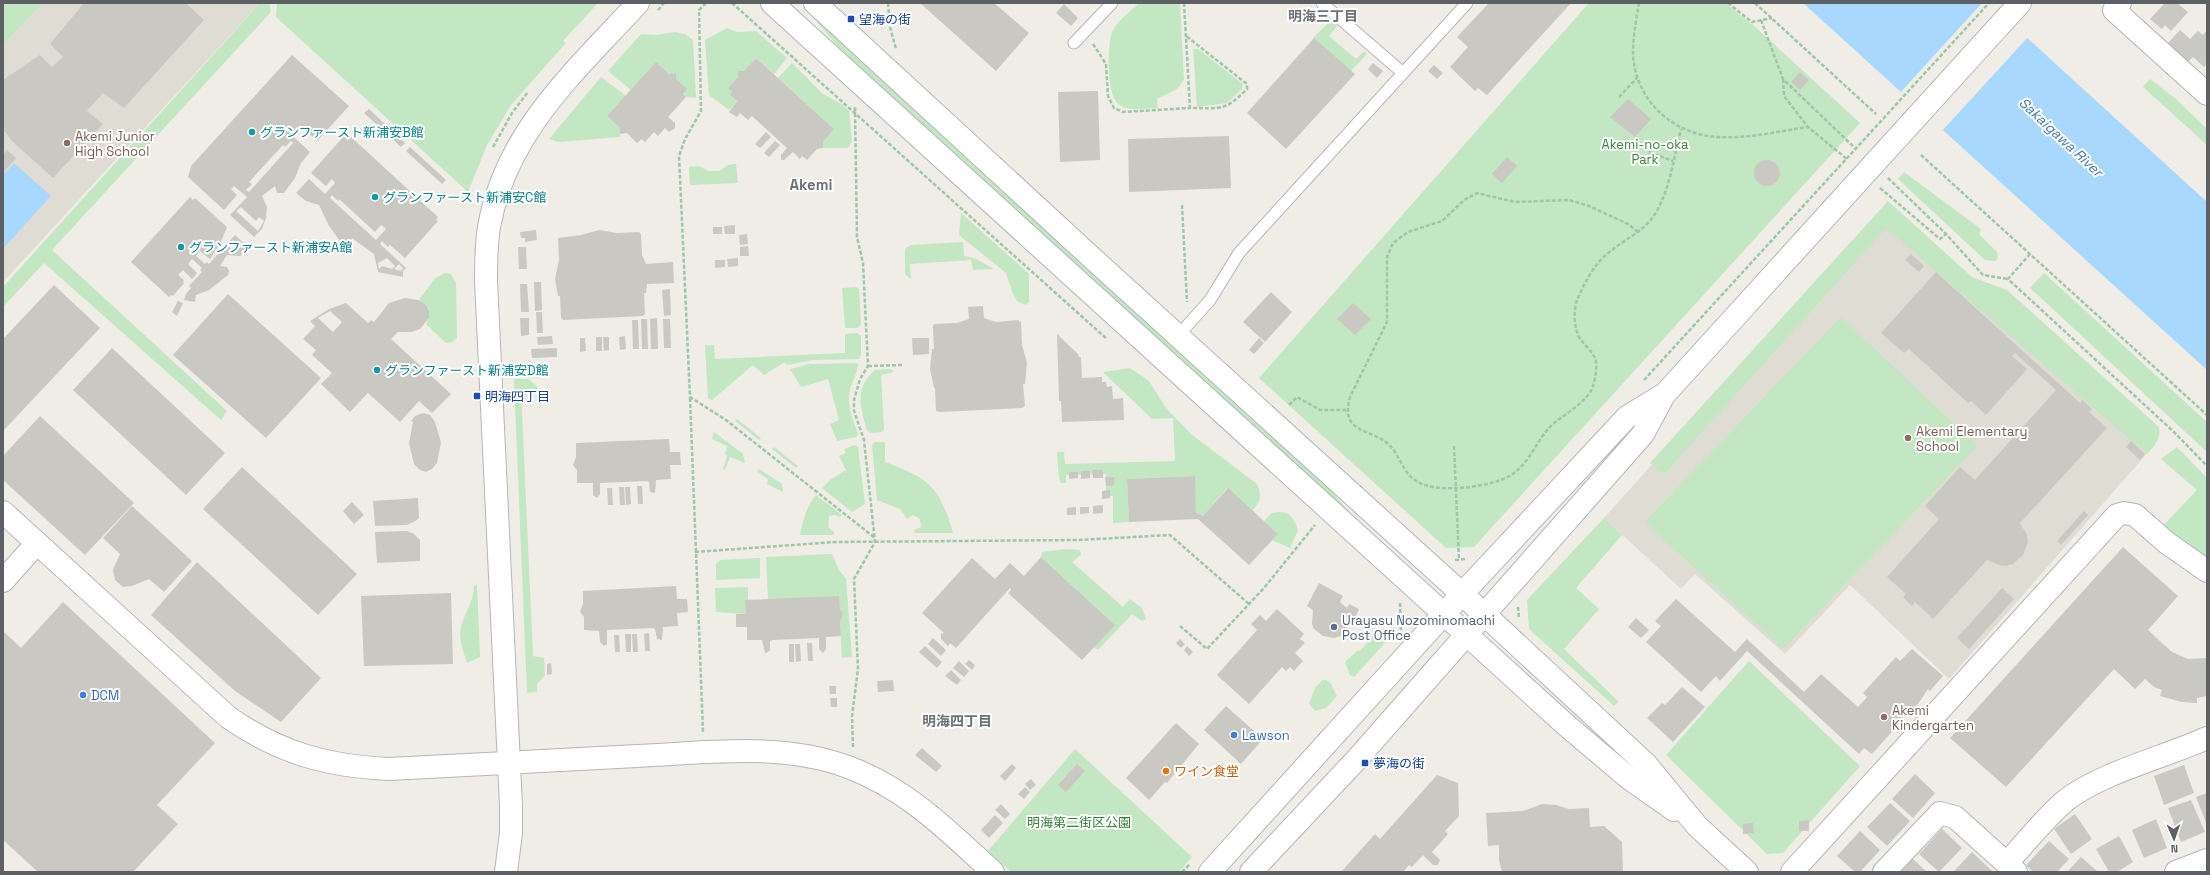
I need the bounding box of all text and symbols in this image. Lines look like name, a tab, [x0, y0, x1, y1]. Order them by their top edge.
district label: 明海三丁目	[1288, 7, 1358, 25]
place label: 望海の街	[859, 11, 911, 28]
marker: 望海の街	[846, 14, 856, 24]
water label: Sakaigawa River	[2015, 94, 2108, 182]
place label: グランファースト新浦安B館	[260, 124, 424, 141]
marker: グランファースト新浦安B館	[247, 127, 257, 137]
place label: Akemi Junior High School	[75, 128, 155, 160]
park label: Akemi-no-oka Park	[1601, 136, 1689, 168]
marker: Akemi Junior High School	[62, 138, 72, 148]
district label: Akemi	[790, 175, 832, 194]
place label: グランファースト新浦安C館	[383, 189, 546, 206]
marker: グランファースト新浦安C館	[370, 192, 380, 202]
place label: グランファースト新浦安A館	[189, 239, 352, 256]
marker: グランファースト新浦安A館	[176, 242, 186, 252]
place label: グランファースト新浦安D館	[385, 362, 549, 379]
marker: グランファースト新浦安D館	[372, 365, 382, 375]
place label: 明海四丁目	[485, 388, 550, 405]
marker: 明海四丁目	[472, 391, 482, 401]
place label: Akemi Elementary School	[1916, 423, 2027, 455]
marker: Akemi Elementary School	[1903, 433, 1913, 443]
place label: Urayasu Nozominomachi Post Office	[1342, 612, 1495, 644]
marker: Urayasu Nozominomachi Post Office	[1329, 622, 1339, 632]
place label: DCM	[91, 687, 119, 704]
marker: DCM	[78, 690, 88, 700]
place label: Akemi Kindergarten	[1892, 702, 1974, 734]
district label: 明海四丁目	[922, 712, 992, 730]
marker: Akemi Kindergarten	[1879, 712, 1889, 722]
place label: Lawson	[1242, 727, 1290, 744]
marker: Lawson	[1229, 730, 1239, 740]
place label: 夢海の街	[1373, 755, 1425, 772]
marker: 夢海の街	[1360, 758, 1370, 768]
place label: ワイン食堂	[1174, 763, 1239, 780]
marker: ワイン食堂	[1161, 766, 1171, 776]
park label: 明海第二街区公園	[1027, 814, 1131, 831]
north arrow	[2154, 819, 2194, 859]
text: N	[2170, 842, 2178, 856]

